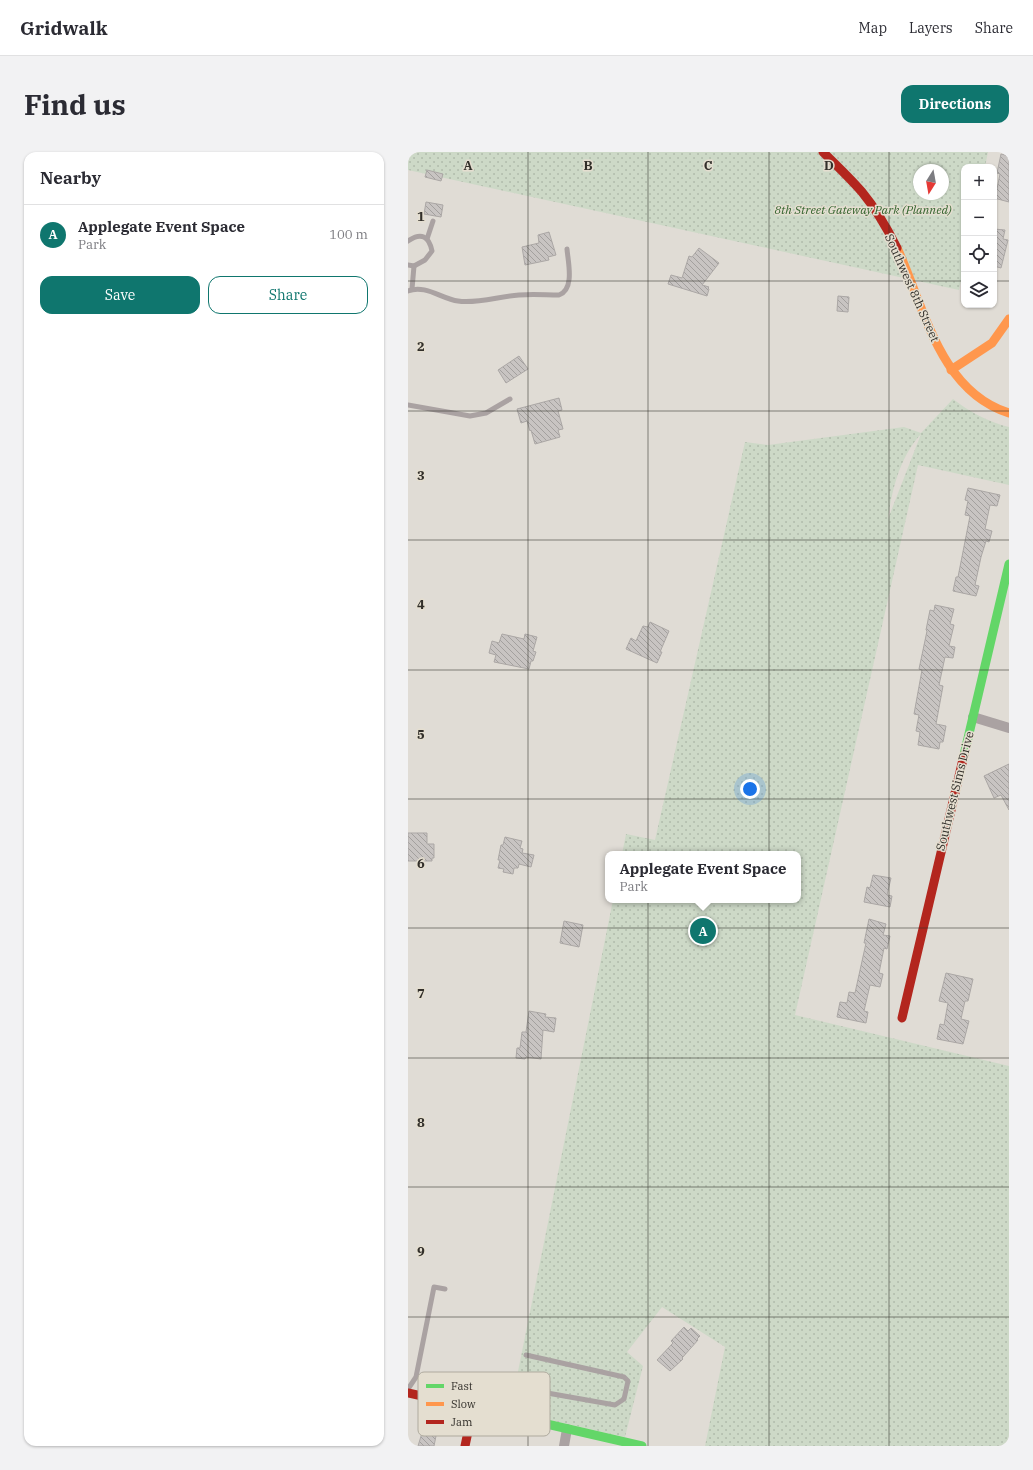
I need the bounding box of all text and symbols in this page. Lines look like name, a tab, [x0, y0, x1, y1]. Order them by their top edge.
text: Gridwalk	[20, 16, 107, 40]
text: Map	[859, 19, 887, 37]
text: Layers	[909, 19, 953, 37]
text: Share	[975, 19, 1013, 37]
button: Directions	[901, 85, 1009, 123]
text: Find us	[24, 86, 126, 123]
text: A	[463, 157, 473, 174]
text: B	[583, 157, 593, 174]
text: C	[704, 157, 713, 174]
text: D	[824, 157, 834, 174]
north arrow	[913, 164, 949, 200]
map controls	[961, 164, 997, 308]
button: +	[961, 164, 997, 200]
text: Nearby	[40, 167, 101, 189]
button: −	[961, 200, 997, 236]
park label: 8th Street Gateway Park (Planned)	[774, 202, 952, 217]
text: 1	[417, 208, 425, 225]
text: Applegate Event Space	[78, 217, 245, 236]
text: A	[48, 226, 58, 243]
text: 100 m	[329, 226, 368, 243]
street label: Southwest 8th Street	[882, 231, 943, 344]
text: Park	[78, 236, 106, 253]
button: locate	[961, 236, 997, 272]
button: layers	[961, 272, 997, 308]
button: Save	[40, 276, 200, 314]
button: Share	[208, 276, 368, 314]
text: 2	[417, 338, 425, 355]
text: 3	[417, 467, 425, 484]
text: 4	[417, 596, 425, 613]
text: 5	[417, 726, 425, 743]
street label: Southwest Sims Drive	[932, 730, 977, 852]
your location	[740, 779, 760, 799]
popup	[605, 851, 801, 903]
text: 6	[417, 855, 425, 872]
text: Applegate Event Space	[620, 859, 786, 878]
text: Park	[620, 878, 648, 895]
pin: A	[690, 916, 716, 946]
text: 7	[417, 985, 425, 1002]
text: 8	[417, 1114, 425, 1131]
text: 9	[417, 1243, 425, 1260]
legend	[418, 1372, 550, 1436]
text: Fast	[451, 1379, 473, 1393]
text: Slow	[451, 1397, 476, 1411]
text: Jam	[451, 1415, 473, 1429]

